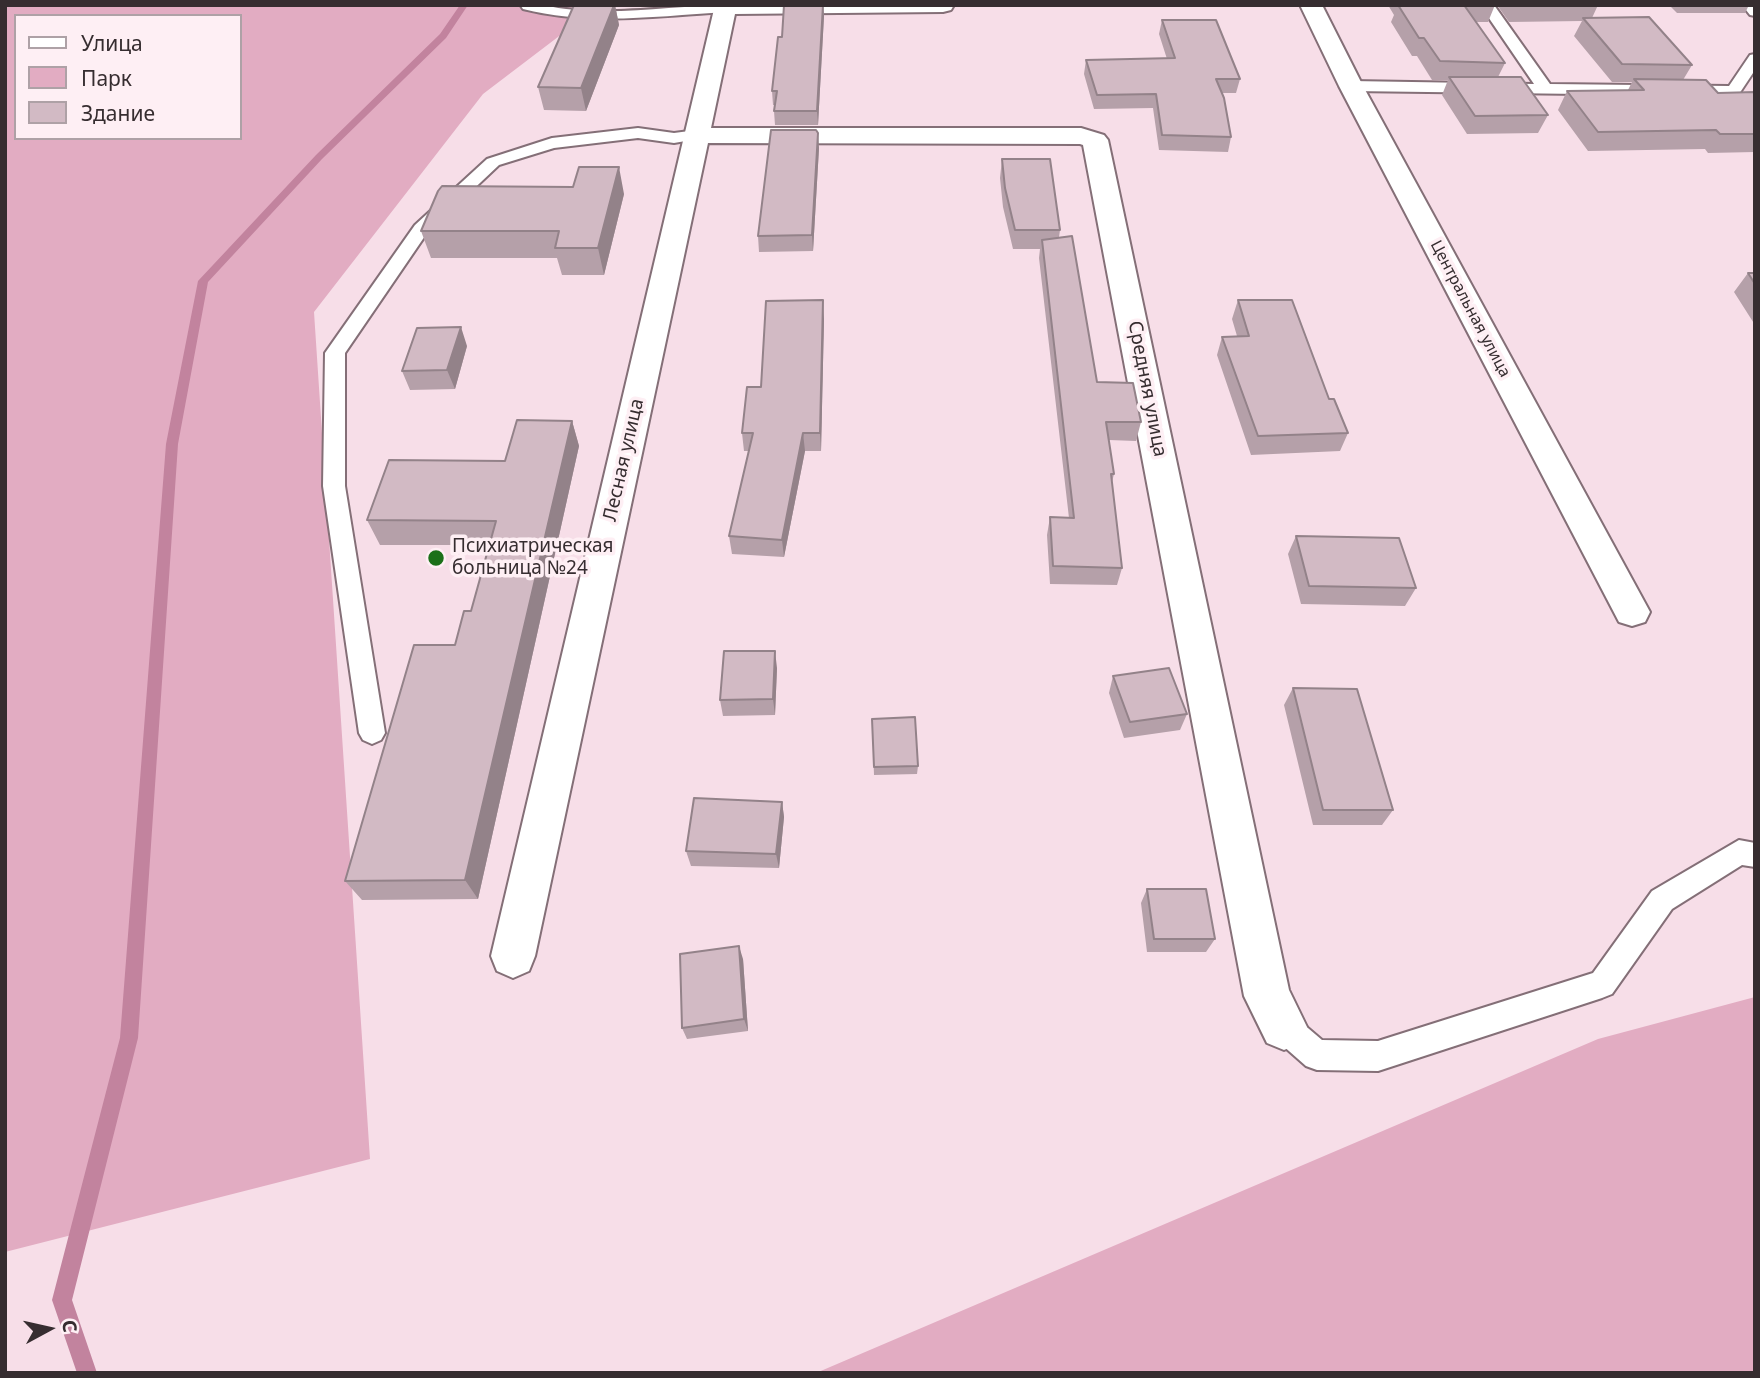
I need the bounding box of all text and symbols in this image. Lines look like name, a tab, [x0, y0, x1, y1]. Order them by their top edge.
legend	[14, 14, 242, 140]
text: Улица	[81, 29, 143, 57]
text: Парк	[81, 64, 132, 92]
text: Здание	[81, 99, 155, 127]
street label: Центральная улица	[1426, 237, 1514, 381]
street label: Средняя улица	[1123, 319, 1171, 459]
street label: Лесная улица	[599, 396, 649, 524]
place label: Психиатрическая больница №24	[452, 536, 613, 580]
marker: Психиатрическая больница №24	[426, 548, 446, 568]
north arrow	[14, 1294, 84, 1364]
text: С	[56, 1318, 84, 1334]

